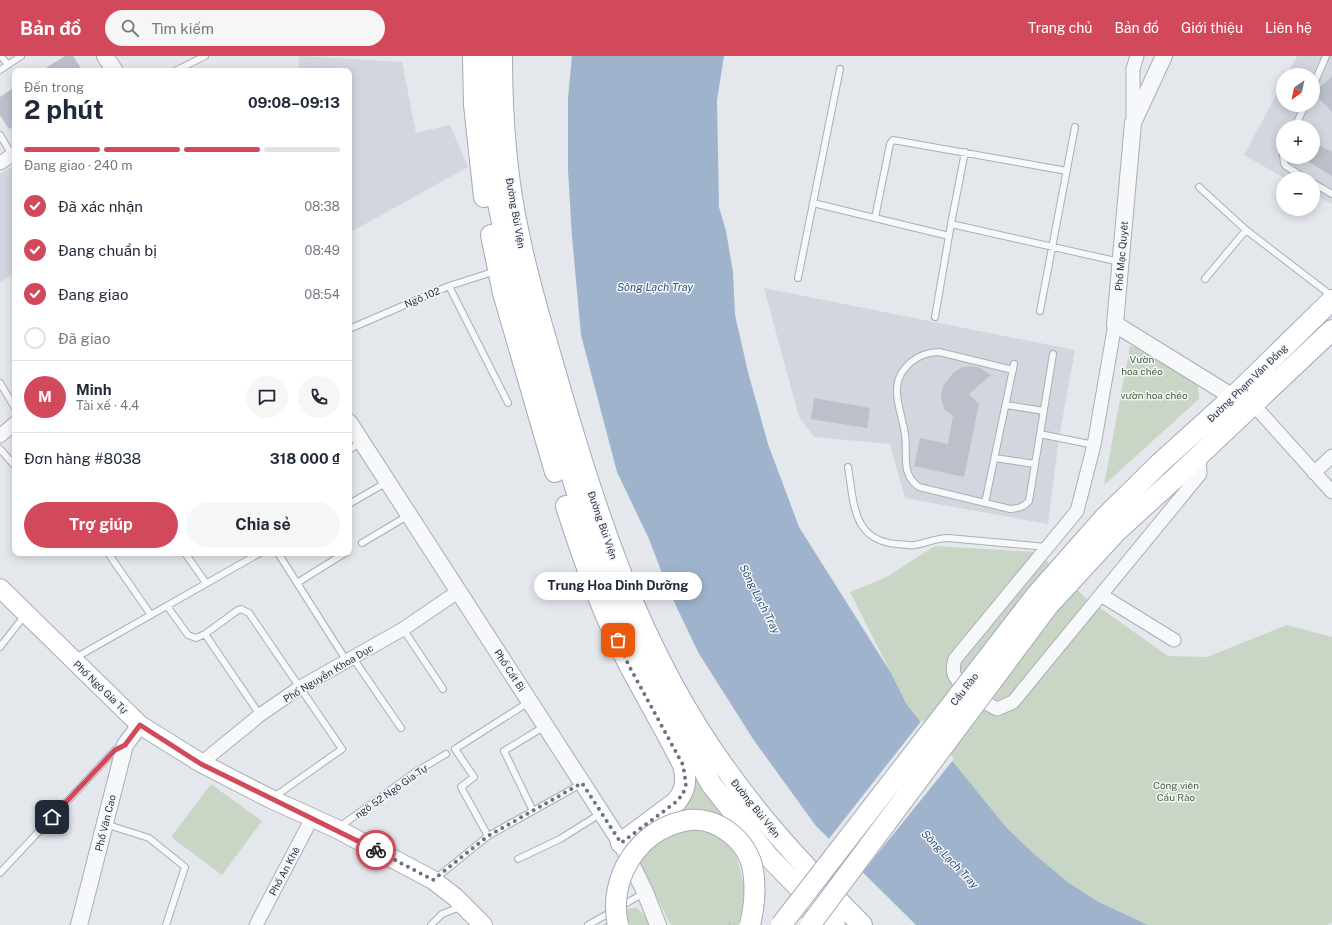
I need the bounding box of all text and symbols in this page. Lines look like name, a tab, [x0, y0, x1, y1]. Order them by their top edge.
search box	[105, 10, 385, 46]
text: Bản đồ	[20, 17, 81, 39]
icon: search	[119, 17, 141, 39]
text: Tìm kiếm	[151, 20, 214, 37]
text: Trang chủ	[1028, 20, 1092, 36]
text: Bản đồ	[1114, 20, 1159, 36]
text: Giới thiệu	[1181, 20, 1243, 36]
text: Liên hệ	[1265, 20, 1312, 36]
north arrow	[1276, 68, 1320, 112]
map controls	[1276, 68, 1320, 216]
text: Đến trong	[24, 80, 84, 95]
text: 2 phút	[24, 94, 104, 125]
text: 09:08–09:13	[248, 94, 340, 111]
button: +	[1276, 120, 1320, 164]
text: Đang giao · 240 m	[24, 158, 132, 173]
button: −	[1276, 172, 1320, 216]
street label: Đường Bùi Viện	[504, 177, 528, 250]
icon: check	[24, 195, 46, 217]
text: Đã xác nhận	[58, 198, 143, 215]
text: 08:38	[304, 199, 340, 214]
street label: Phố Mạc Quyêt	[1112, 220, 1130, 291]
icon: check	[24, 239, 46, 261]
text: Đang chuẩn bị	[58, 242, 157, 259]
text: 08:49	[305, 243, 340, 258]
water label: Sông Lạch Tray	[617, 281, 693, 293]
icon: check	[24, 283, 46, 305]
street label: Ngõ 102	[402, 284, 442, 310]
text: Đang giao	[58, 286, 128, 303]
text: 08:54	[304, 287, 340, 302]
text: Đã giao	[58, 330, 110, 347]
street label: Đường Phạm Văn Đồng	[1204, 341, 1290, 425]
park label: Vườn hoa chéo	[1121, 353, 1163, 377]
button: chat	[246, 376, 288, 418]
button: phone	[298, 376, 340, 418]
text: Minh	[76, 381, 112, 398]
text: M	[38, 388, 52, 405]
park label: vườn hoa chéo	[1120, 389, 1188, 401]
text: Tài xế · 4.4	[76, 398, 139, 413]
text: Đơn hàng #8038	[24, 450, 141, 467]
text: 318 000 ₫	[270, 450, 340, 467]
street label: Đường Bùi Viện	[586, 489, 620, 561]
button: Trợ giúp	[24, 502, 178, 548]
button: Chia sẻ	[186, 502, 340, 548]
water label: Sông Lạch Tray	[737, 562, 783, 636]
callout: Trung Hoa Dinh Dưỡng	[534, 572, 702, 600]
text: Trung Hoa Dinh Dưỡng	[548, 578, 688, 593]
pin	[601, 623, 635, 657]
icon: bag	[607, 629, 629, 651]
street label: Phố Nguyễn Khoa Dục	[281, 641, 375, 705]
street label: Phố Cát Bi	[492, 647, 528, 693]
street label: Phố Ngô Gia Tự	[71, 658, 131, 716]
street label: Cầu Rào	[947, 670, 981, 708]
street label: ngõ 52 Ngô Gia Tự	[352, 761, 430, 821]
street label: Đường Bùi Viện	[729, 776, 783, 840]
park label: Công viên Cầu Rào	[1153, 779, 1199, 803]
street label: Phố Văn Cao	[92, 793, 118, 853]
pin	[35, 800, 69, 834]
icon: home	[41, 806, 63, 828]
water label: Sông Lạch Tray	[919, 827, 981, 891]
courier	[356, 830, 396, 870]
icon: bike	[365, 839, 387, 861]
street label: Phố An Khê	[266, 844, 302, 898]

